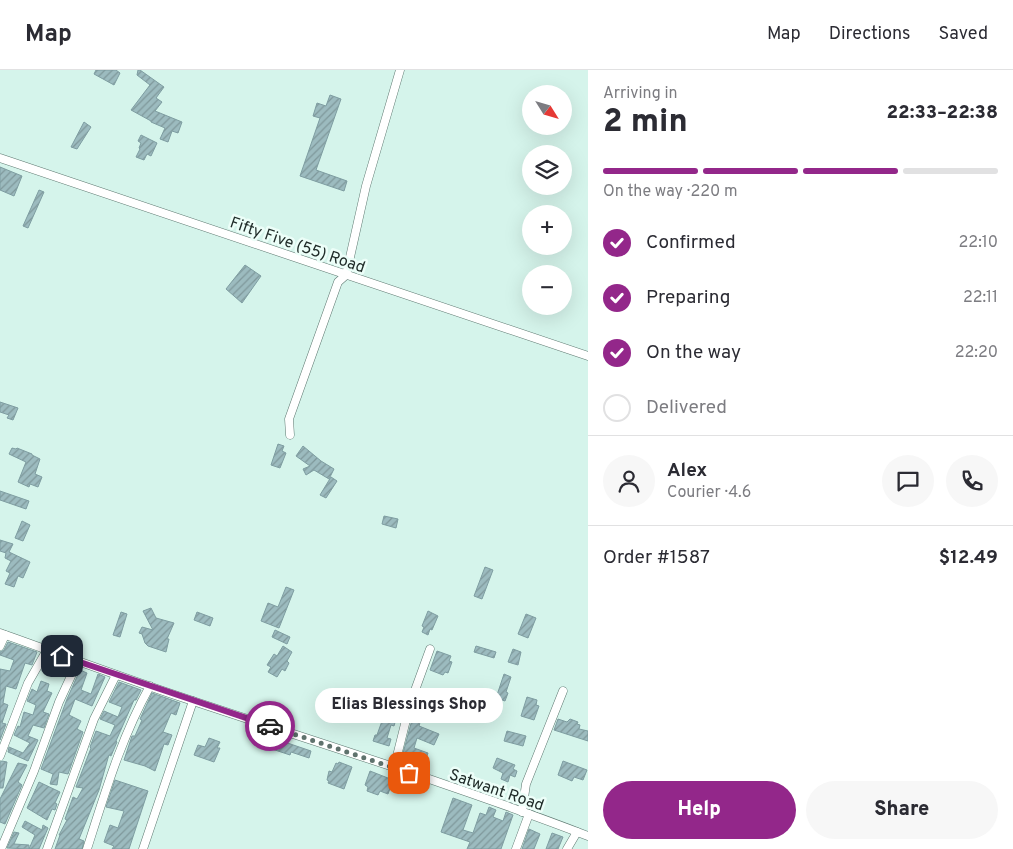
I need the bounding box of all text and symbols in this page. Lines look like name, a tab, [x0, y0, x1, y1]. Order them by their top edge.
text: Map	[25, 20, 72, 50]
text: Map	[767, 23, 801, 46]
text: Directions	[829, 23, 911, 46]
text: Saved	[939, 23, 988, 46]
text: Arriving in	[603, 84, 678, 104]
north arrow	[522, 85, 572, 135]
map controls	[522, 85, 572, 315]
text: 22:33–22:38	[887, 101, 998, 125]
text: 2 min	[603, 103, 688, 143]
button: layers	[522, 145, 572, 195]
text: On the way · 220 m	[603, 182, 738, 202]
button: +	[522, 205, 572, 255]
street label: Fifty Five (55) Road	[227, 213, 368, 278]
icon: check	[603, 229, 631, 257]
text: Confirmed	[646, 231, 736, 255]
text: 22:10	[959, 233, 998, 253]
button: −	[522, 265, 572, 315]
icon: check	[603, 284, 631, 312]
text: Preparing	[646, 286, 730, 310]
text: 22:11	[963, 288, 998, 308]
icon: check	[603, 339, 631, 367]
text: On the way	[646, 341, 741, 365]
text: 22:20	[955, 343, 998, 363]
text: Delivered	[646, 396, 727, 420]
button: person	[603, 455, 655, 507]
button: chat	[882, 455, 934, 507]
button: phone	[946, 455, 998, 507]
text: Alex	[667, 459, 707, 483]
text: Courier · 4.6	[667, 483, 751, 503]
text: Order #1587	[603, 546, 710, 570]
text: $12.49	[939, 546, 998, 570]
pin	[41, 635, 83, 677]
icon: home	[48, 642, 76, 670]
callout: Elias Blessings Shop	[315, 688, 503, 723]
text: Elias Blessings Shop	[331, 695, 487, 715]
courier	[245, 701, 295, 751]
icon: car	[256, 712, 284, 740]
pin	[388, 752, 430, 794]
icon: bag	[395, 759, 423, 787]
street label: Satwant Road	[446, 765, 546, 816]
button: Help	[603, 781, 796, 839]
button: Share	[806, 781, 998, 839]

